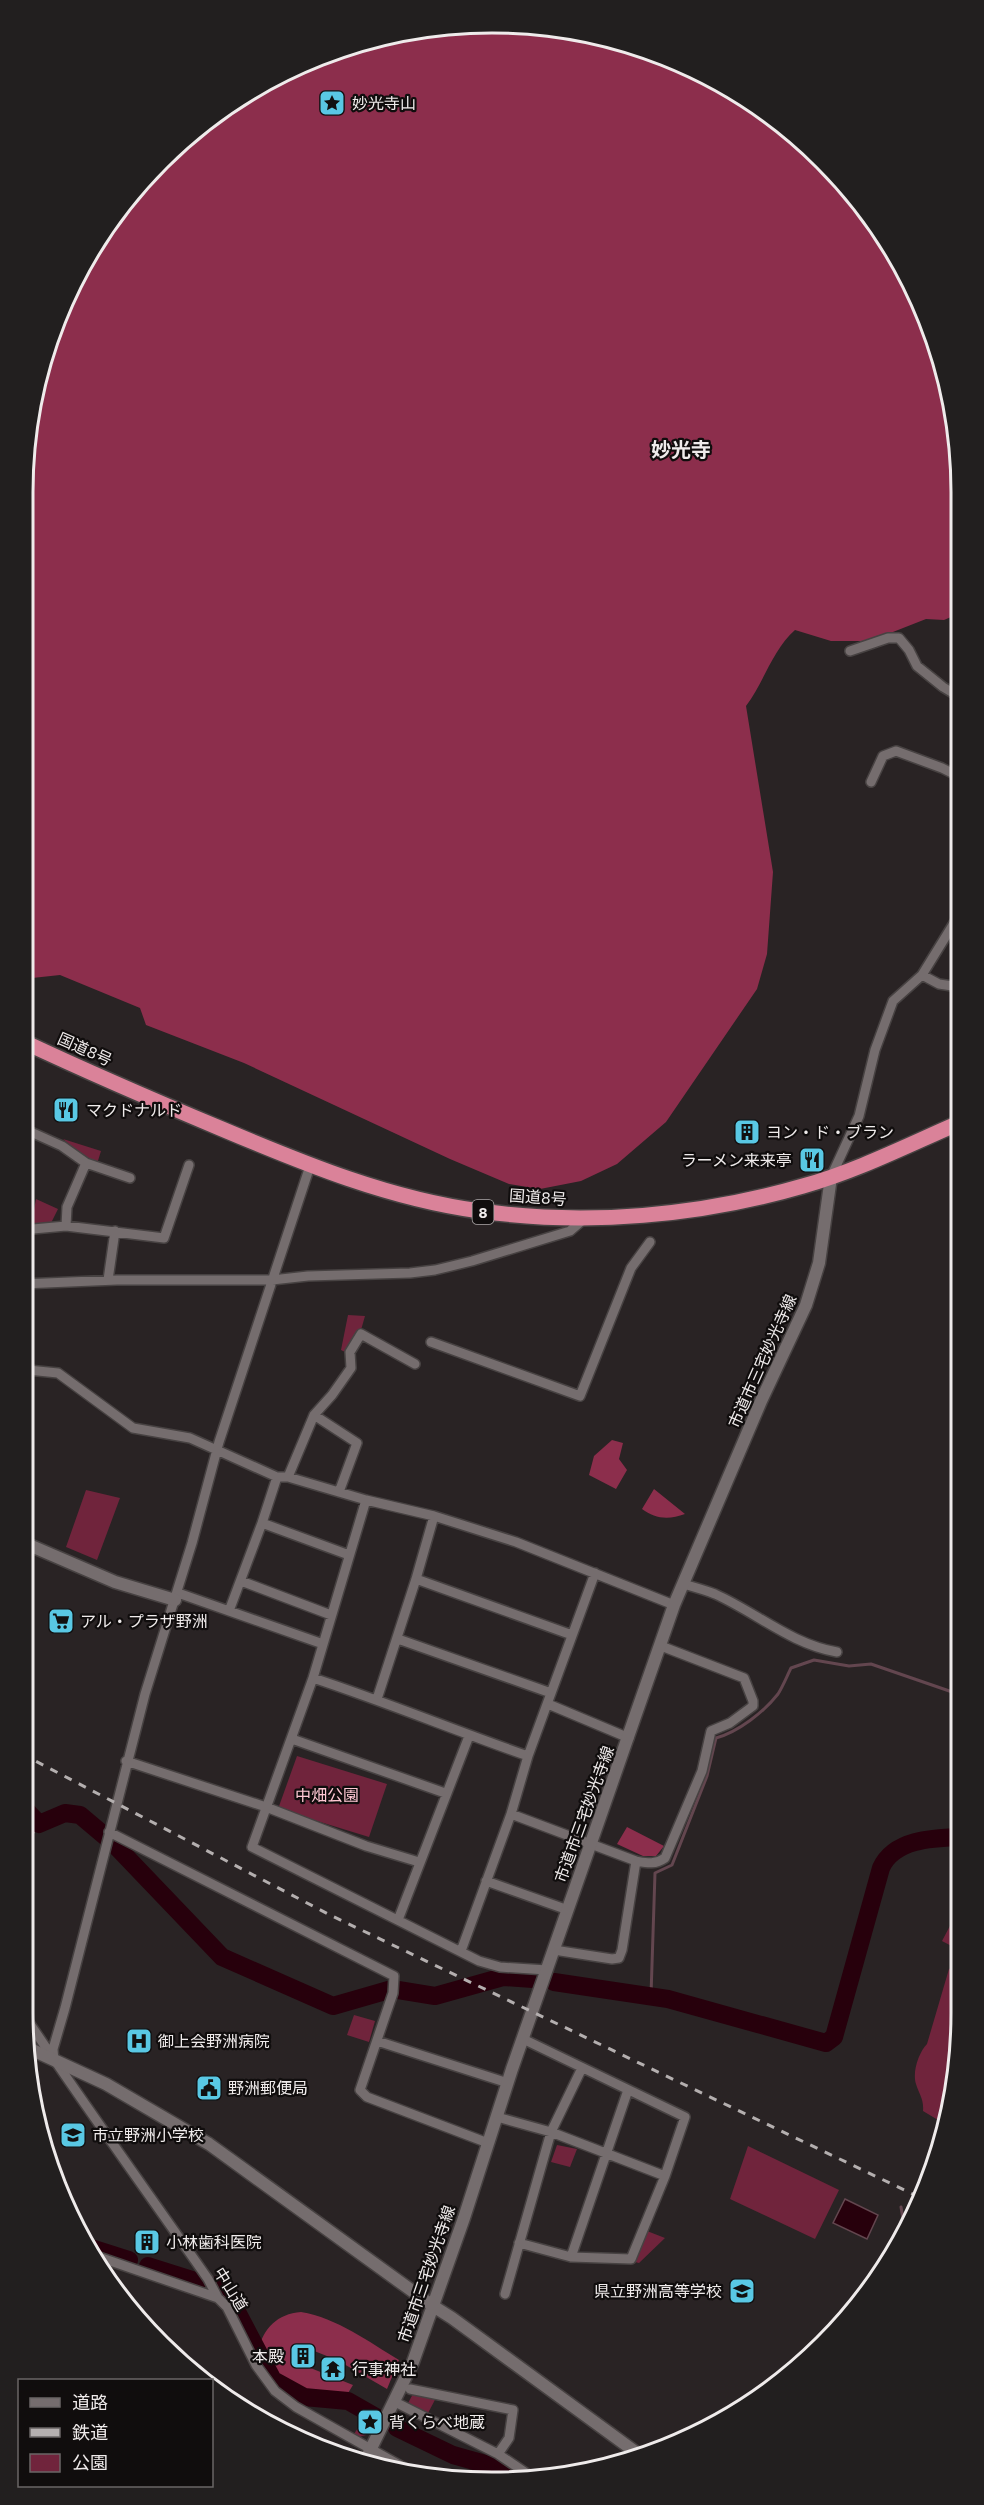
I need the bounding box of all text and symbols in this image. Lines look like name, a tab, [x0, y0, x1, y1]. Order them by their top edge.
place icon: 妙光寺山	[317, 88, 347, 118]
place label: 妙光寺山	[352, 93, 416, 113]
district label: 妙光寺	[651, 436, 711, 463]
street label: 国道8号	[55, 1028, 115, 1070]
restaurant icon: マクドナルド	[51, 1095, 81, 1125]
place label: マクドナルド	[86, 1100, 182, 1120]
building icon: ヨン・ド・ブラン	[732, 1117, 762, 1147]
place label: ヨン・ド・ブラン	[766, 1122, 894, 1142]
restaurant icon: ラーメン来来亭	[797, 1145, 827, 1175]
place label: ラーメン来来亭	[681, 1150, 792, 1170]
street label: 国道8号	[509, 1185, 567, 1209]
road number: 8	[472, 1200, 494, 1224]
street label: 市道市三宅妙光寺線	[724, 1291, 800, 1431]
supermarket icon: アル・プラザ野洲	[46, 1606, 76, 1636]
place label: アル・プラザ野洲	[80, 1611, 208, 1631]
street label: 市道市三宅妙光寺線	[550, 1743, 618, 1885]
park label: 中畑公園	[295, 1785, 359, 1805]
hospital icon: 御上会野洲病院	[124, 2026, 154, 2056]
place label: 御上会野洲病院	[158, 2031, 270, 2051]
public building icon: 野洲郵便局	[194, 2073, 224, 2103]
place label: 野洲郵便局	[228, 2078, 308, 2098]
school or university icon: 市立野洲小学校	[58, 2120, 88, 2150]
place label: 市立野洲小学校	[92, 2125, 204, 2145]
street label: 市道市三宅妙光寺線	[393, 2203, 459, 2345]
building icon: 小林歯科医院	[132, 2227, 162, 2257]
place label: 小林歯科医院	[166, 2232, 262, 2252]
street label: 中山道	[210, 2263, 252, 2315]
school or university icon: 県立野洲高等学校	[727, 2276, 757, 2306]
place label: 県立野洲高等学校	[594, 2281, 722, 2301]
building icon: 本殿	[288, 2341, 318, 2371]
place label: 本殿	[252, 2346, 284, 2366]
temple icon: 行事神社	[318, 2354, 348, 2384]
place label: 行事神社	[352, 2359, 416, 2379]
legend	[18, 2379, 213, 2487]
text: 道路	[72, 2391, 108, 2414]
place icon: 背くらべ地蔵	[355, 2407, 385, 2437]
place label: 背くらべ地蔵	[389, 2412, 485, 2432]
text: 鉄道	[72, 2421, 108, 2444]
text: 公園	[72, 2451, 108, 2474]

